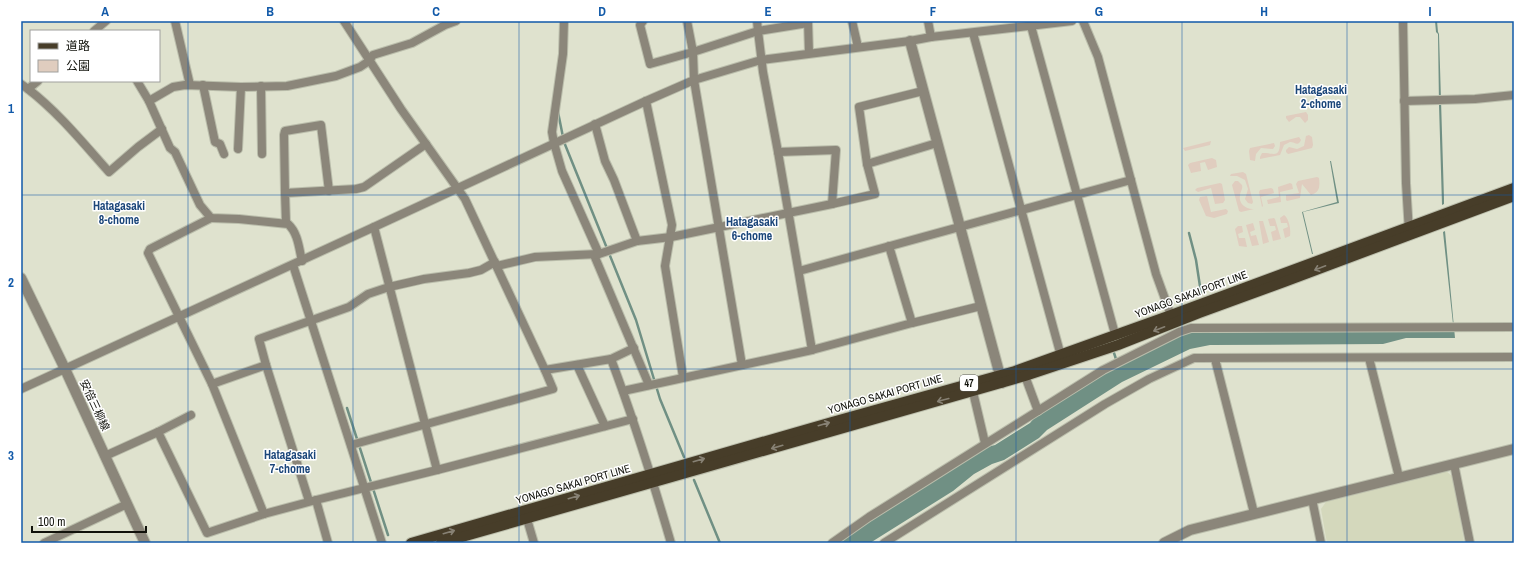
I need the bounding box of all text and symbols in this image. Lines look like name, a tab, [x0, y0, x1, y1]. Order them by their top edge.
text: A	[101, 3, 109, 20]
text: B	[266, 3, 274, 20]
text: C	[432, 3, 440, 20]
text: D	[598, 3, 606, 20]
text: E	[764, 3, 772, 20]
text: F	[930, 3, 937, 20]
text: G	[1095, 3, 1103, 20]
text: H	[1260, 3, 1268, 20]
text: I	[1429, 3, 1432, 20]
legend	[30, 30, 160, 82]
text: 道路	[66, 38, 90, 54]
text: 公園	[66, 58, 90, 74]
district label: Hatagasaki 2-chome	[1295, 82, 1347, 112]
text: 1	[8, 100, 14, 117]
district label: Hatagasaki 8-chome	[93, 198, 145, 228]
district label: Hatagasaki 6-chome	[726, 214, 778, 244]
one-way arrow	[1315, 265, 1327, 273]
street label: YONAGO SAKAI PORT LINE	[1133, 267, 1249, 321]
text: 2	[8, 274, 14, 291]
one-way arrow	[1154, 326, 1166, 334]
street label: YONAGO SAKAI PORT LINE	[826, 371, 944, 417]
road number: 47	[960, 375, 978, 391]
street label: 安倍三柳線	[77, 377, 113, 433]
one-way arrow	[937, 397, 950, 405]
one-way arrow	[817, 420, 830, 427]
one-way arrow	[771, 444, 784, 451]
text: 3	[8, 447, 14, 464]
district label: Hatagasaki 7-chome	[264, 447, 316, 477]
one-way arrow	[692, 456, 705, 463]
street label: YONAGO SAKAI PORT LINE	[514, 461, 632, 507]
one-way arrow	[567, 493, 580, 500]
scale bar	[32, 508, 146, 534]
text: 100 m	[38, 514, 65, 530]
one-way arrow	[442, 528, 455, 535]

